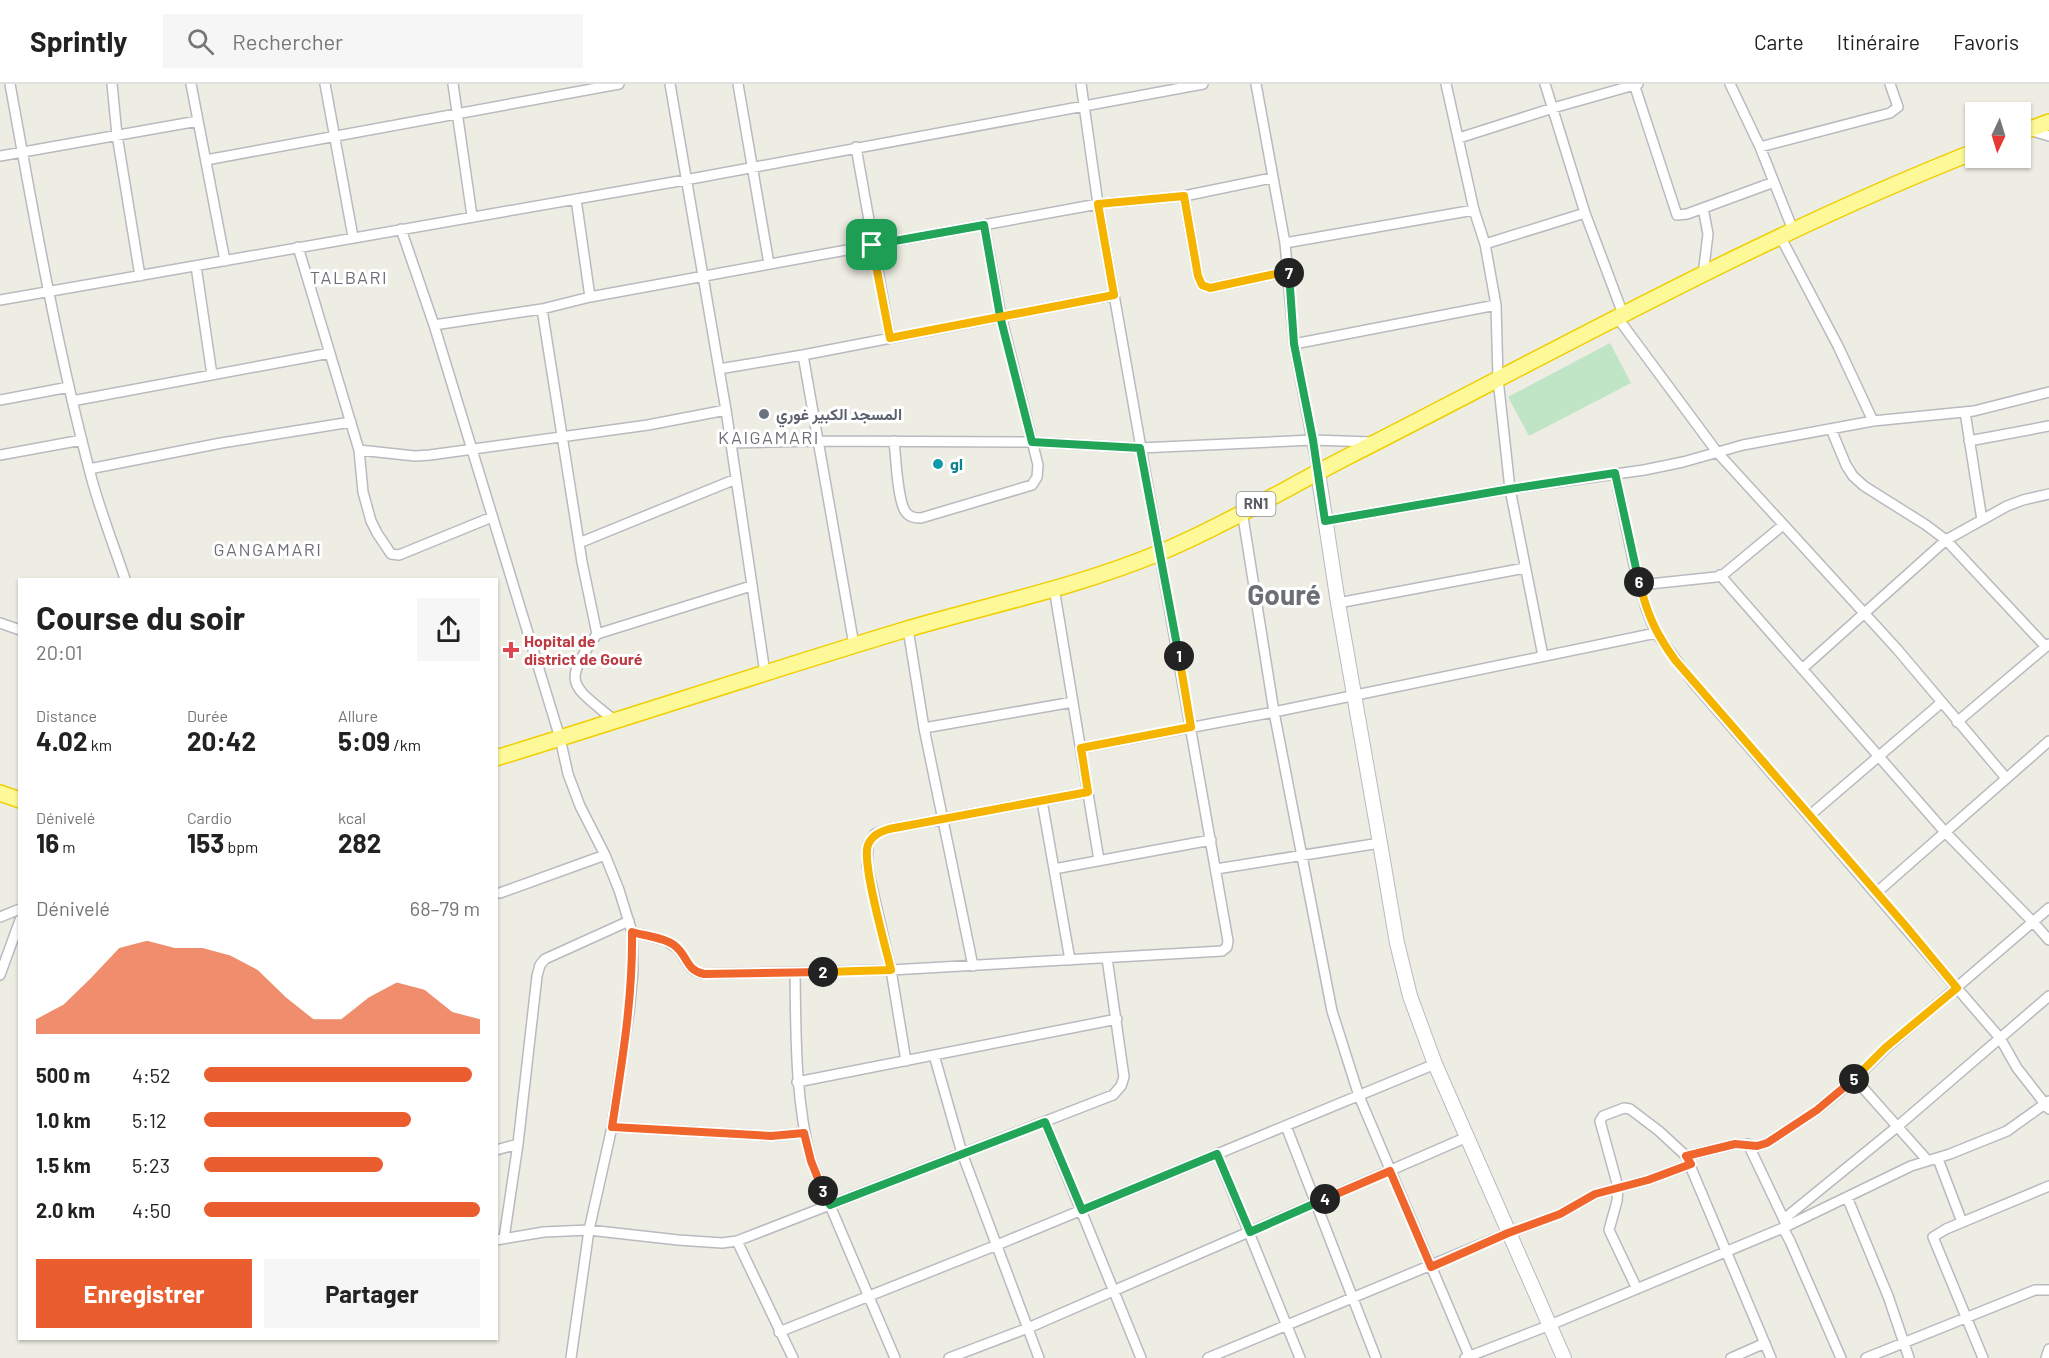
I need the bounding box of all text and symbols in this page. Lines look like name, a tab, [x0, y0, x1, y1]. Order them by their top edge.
search box	[163, 14, 583, 68]
text: Sprintly	[30, 24, 127, 58]
icon: search	[184, 25, 217, 58]
text: Rechercher	[232, 28, 343, 54]
text: Carte	[1754, 29, 1804, 54]
text: Itinéraire	[1837, 29, 1920, 54]
text: Favoris	[1953, 29, 2019, 54]
north arrow	[1965, 102, 2031, 168]
map controls	[1965, 102, 2031, 168]
pin	[846, 219, 897, 270]
icon: arrive	[855, 228, 888, 261]
pin: 7	[1274, 258, 1304, 288]
text: 7	[1285, 263, 1293, 282]
district label: TALBARI	[310, 266, 388, 288]
place label: المسجد الكبير غوري	[776, 404, 902, 428]
marker: المسجد الكبير غوري	[757, 407, 771, 421]
district label: KAIGAMARI	[718, 426, 820, 448]
place label: gl	[950, 454, 963, 473]
marker: gl	[931, 457, 945, 471]
road number: RN1	[1236, 492, 1276, 516]
district label: GANGAMARI	[213, 538, 323, 560]
pin: 6	[1624, 567, 1654, 597]
text: 6	[1635, 572, 1643, 591]
district label: Gouré	[1247, 577, 1321, 611]
text: Course du soir	[36, 597, 245, 637]
button: share	[417, 598, 480, 661]
place label: Hopital de district de Gouré	[524, 631, 643, 668]
text: 20:01	[36, 640, 83, 664]
marker: Hopital de district de Gouré	[502, 641, 520, 659]
pin: 1	[1164, 641, 1194, 671]
text: 1	[1176, 646, 1182, 665]
text: Distance	[36, 706, 97, 725]
text: Durée	[187, 706, 228, 725]
text: Allure	[338, 706, 378, 725]
text: 4.02	[36, 725, 87, 756]
text: 20:42	[187, 725, 256, 756]
text: 5:09	[338, 725, 390, 756]
text: km	[87, 735, 112, 754]
text: /km	[390, 735, 421, 754]
text: Dénivelé	[36, 808, 95, 827]
text: Cardio	[187, 808, 232, 827]
text: kcal	[338, 808, 366, 827]
text: 16	[36, 827, 59, 858]
text: 153	[187, 827, 224, 858]
text: 282	[338, 827, 381, 858]
text: m	[59, 837, 76, 856]
text: bpm	[224, 837, 258, 856]
text: Dénivelé	[36, 896, 110, 920]
text: 68–79 m	[410, 896, 480, 920]
pin: 2	[808, 957, 838, 987]
text: 2	[819, 962, 827, 981]
text: 500 m	[36, 1063, 90, 1087]
text: 4:52	[132, 1063, 171, 1087]
pin: 5	[1839, 1064, 1869, 1094]
text: 5	[1850, 1069, 1858, 1088]
text: 1.0 km	[36, 1108, 91, 1132]
text: 5:12	[132, 1108, 167, 1132]
text: 1.5 km	[36, 1153, 91, 1177]
text: 5:23	[132, 1153, 170, 1177]
pin: 3	[808, 1176, 838, 1206]
text: 3	[819, 1181, 827, 1200]
pin: 4	[1310, 1184, 1340, 1214]
text: 4	[1320, 1189, 1330, 1208]
text: 2.0 km	[36, 1198, 95, 1222]
text: 4:50	[132, 1198, 171, 1222]
button: Enregistrer	[36, 1259, 252, 1328]
button: Partager	[264, 1259, 480, 1328]

